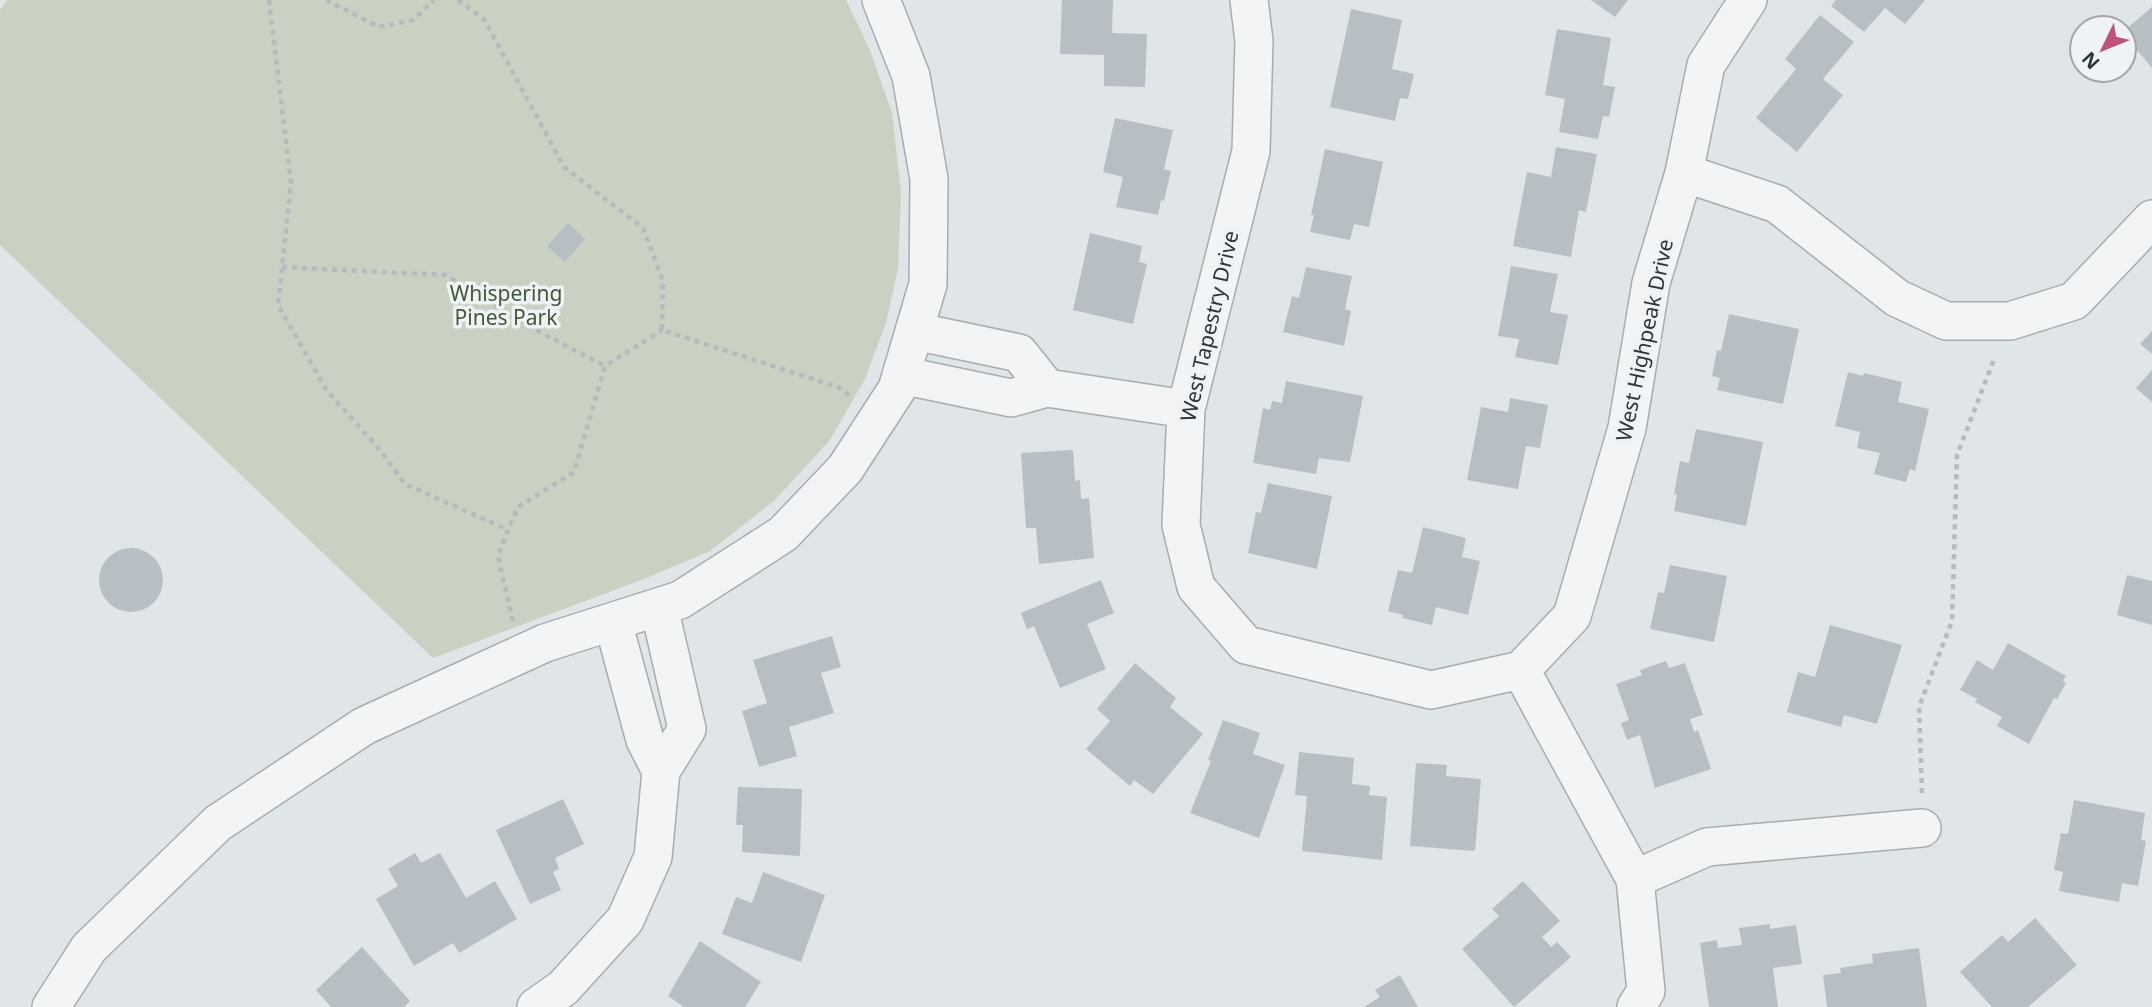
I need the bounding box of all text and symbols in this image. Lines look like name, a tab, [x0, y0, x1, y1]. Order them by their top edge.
north arrow	[2068, 14, 2138, 84]
text: N	[2076, 46, 2105, 75]
street label: West Tapestry Drive	[1173, 228, 1245, 424]
street label: West Highpeak Drive	[1609, 236, 1679, 444]
park label: Whispering Pines Park	[450, 279, 562, 331]

